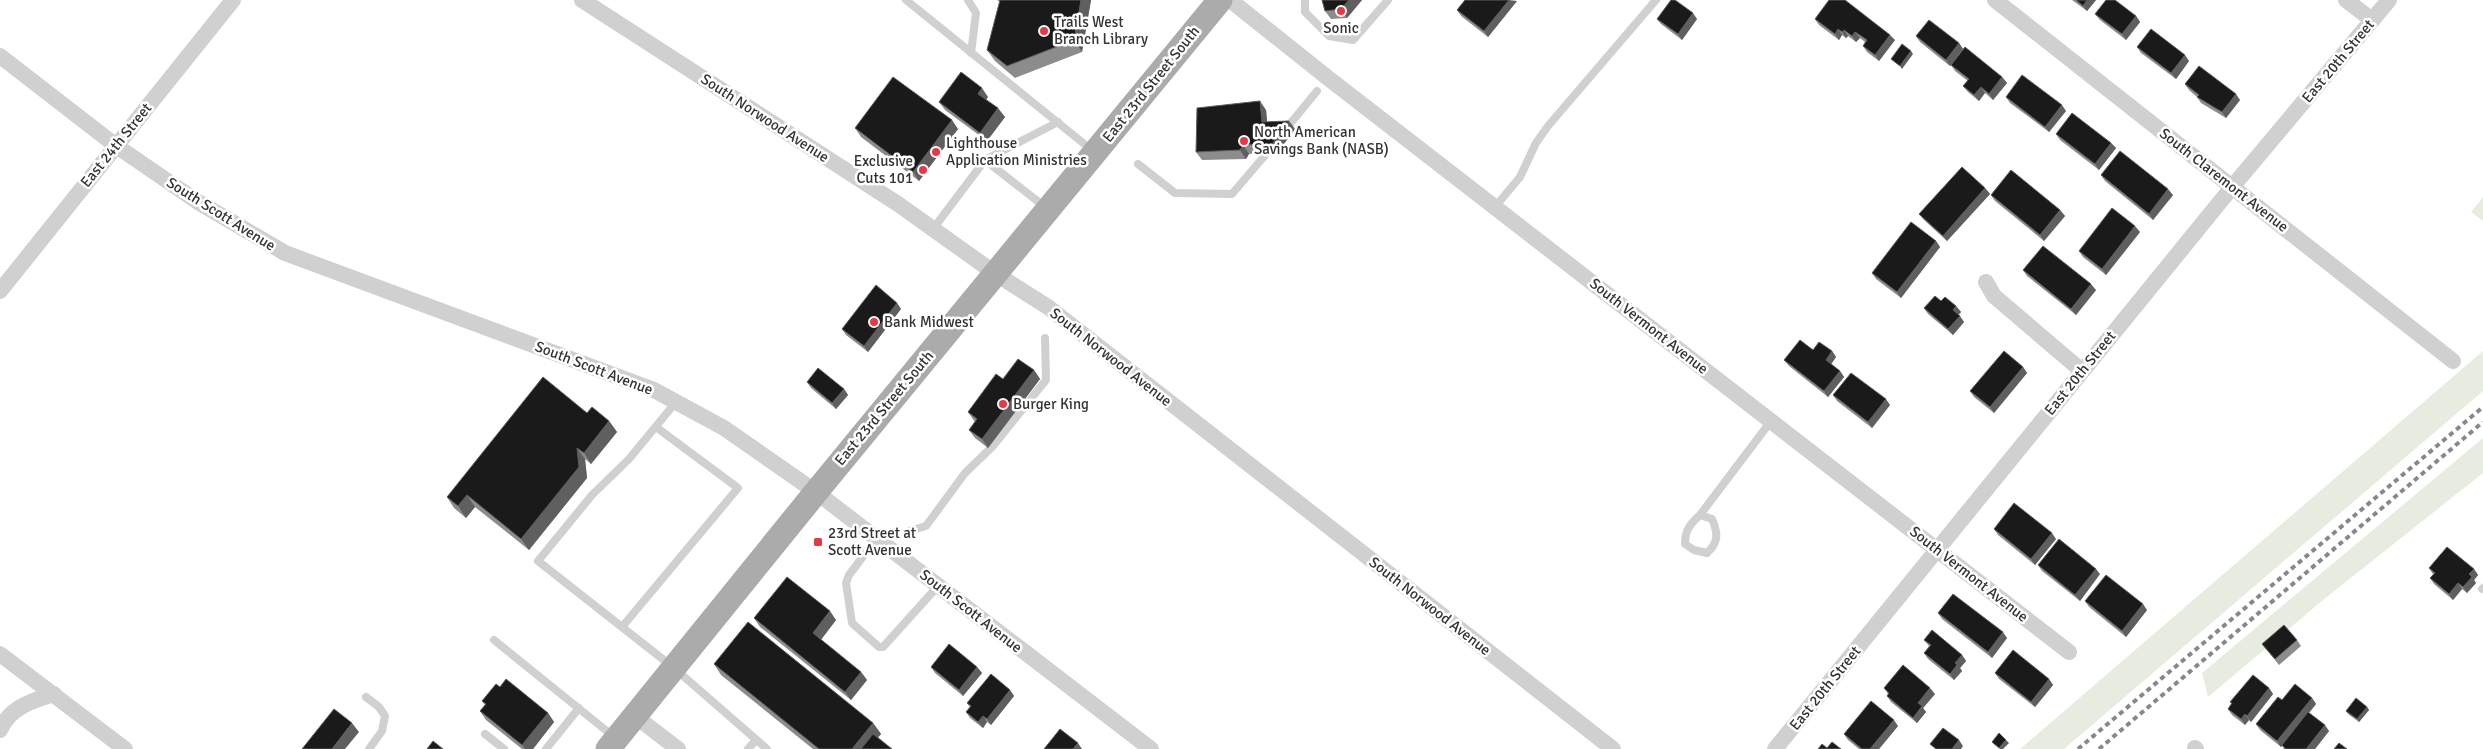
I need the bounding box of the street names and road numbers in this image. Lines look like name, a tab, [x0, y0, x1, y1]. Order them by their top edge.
street label: East 20th Street	[2298, 16, 2378, 106]
street label: East 23rd Street South	[1099, 22, 1203, 146]
street label: South Norwood Avenue	[697, 70, 833, 166]
street label: East 24th Street	[77, 99, 155, 191]
street label: South Claremont Avenue	[2156, 124, 2292, 236]
street label: South Scott Avenue	[163, 173, 279, 255]
street label: South Vermont Avenue	[1586, 274, 1712, 378]
street label: South Norwood Avenue	[1047, 304, 1175, 410]
street label: East 20th Street	[2041, 327, 2119, 419]
street label: South Scott Avenue	[533, 337, 655, 399]
street label: East 23rd Street South	[831, 347, 937, 469]
street label: South Vermont Avenue	[1906, 522, 2032, 626]
street label: South Norwood Avenue	[1366, 553, 1494, 659]
street label: South Scott Avenue	[916, 566, 1026, 656]
street label: East 20th Street	[1786, 642, 1864, 734]

